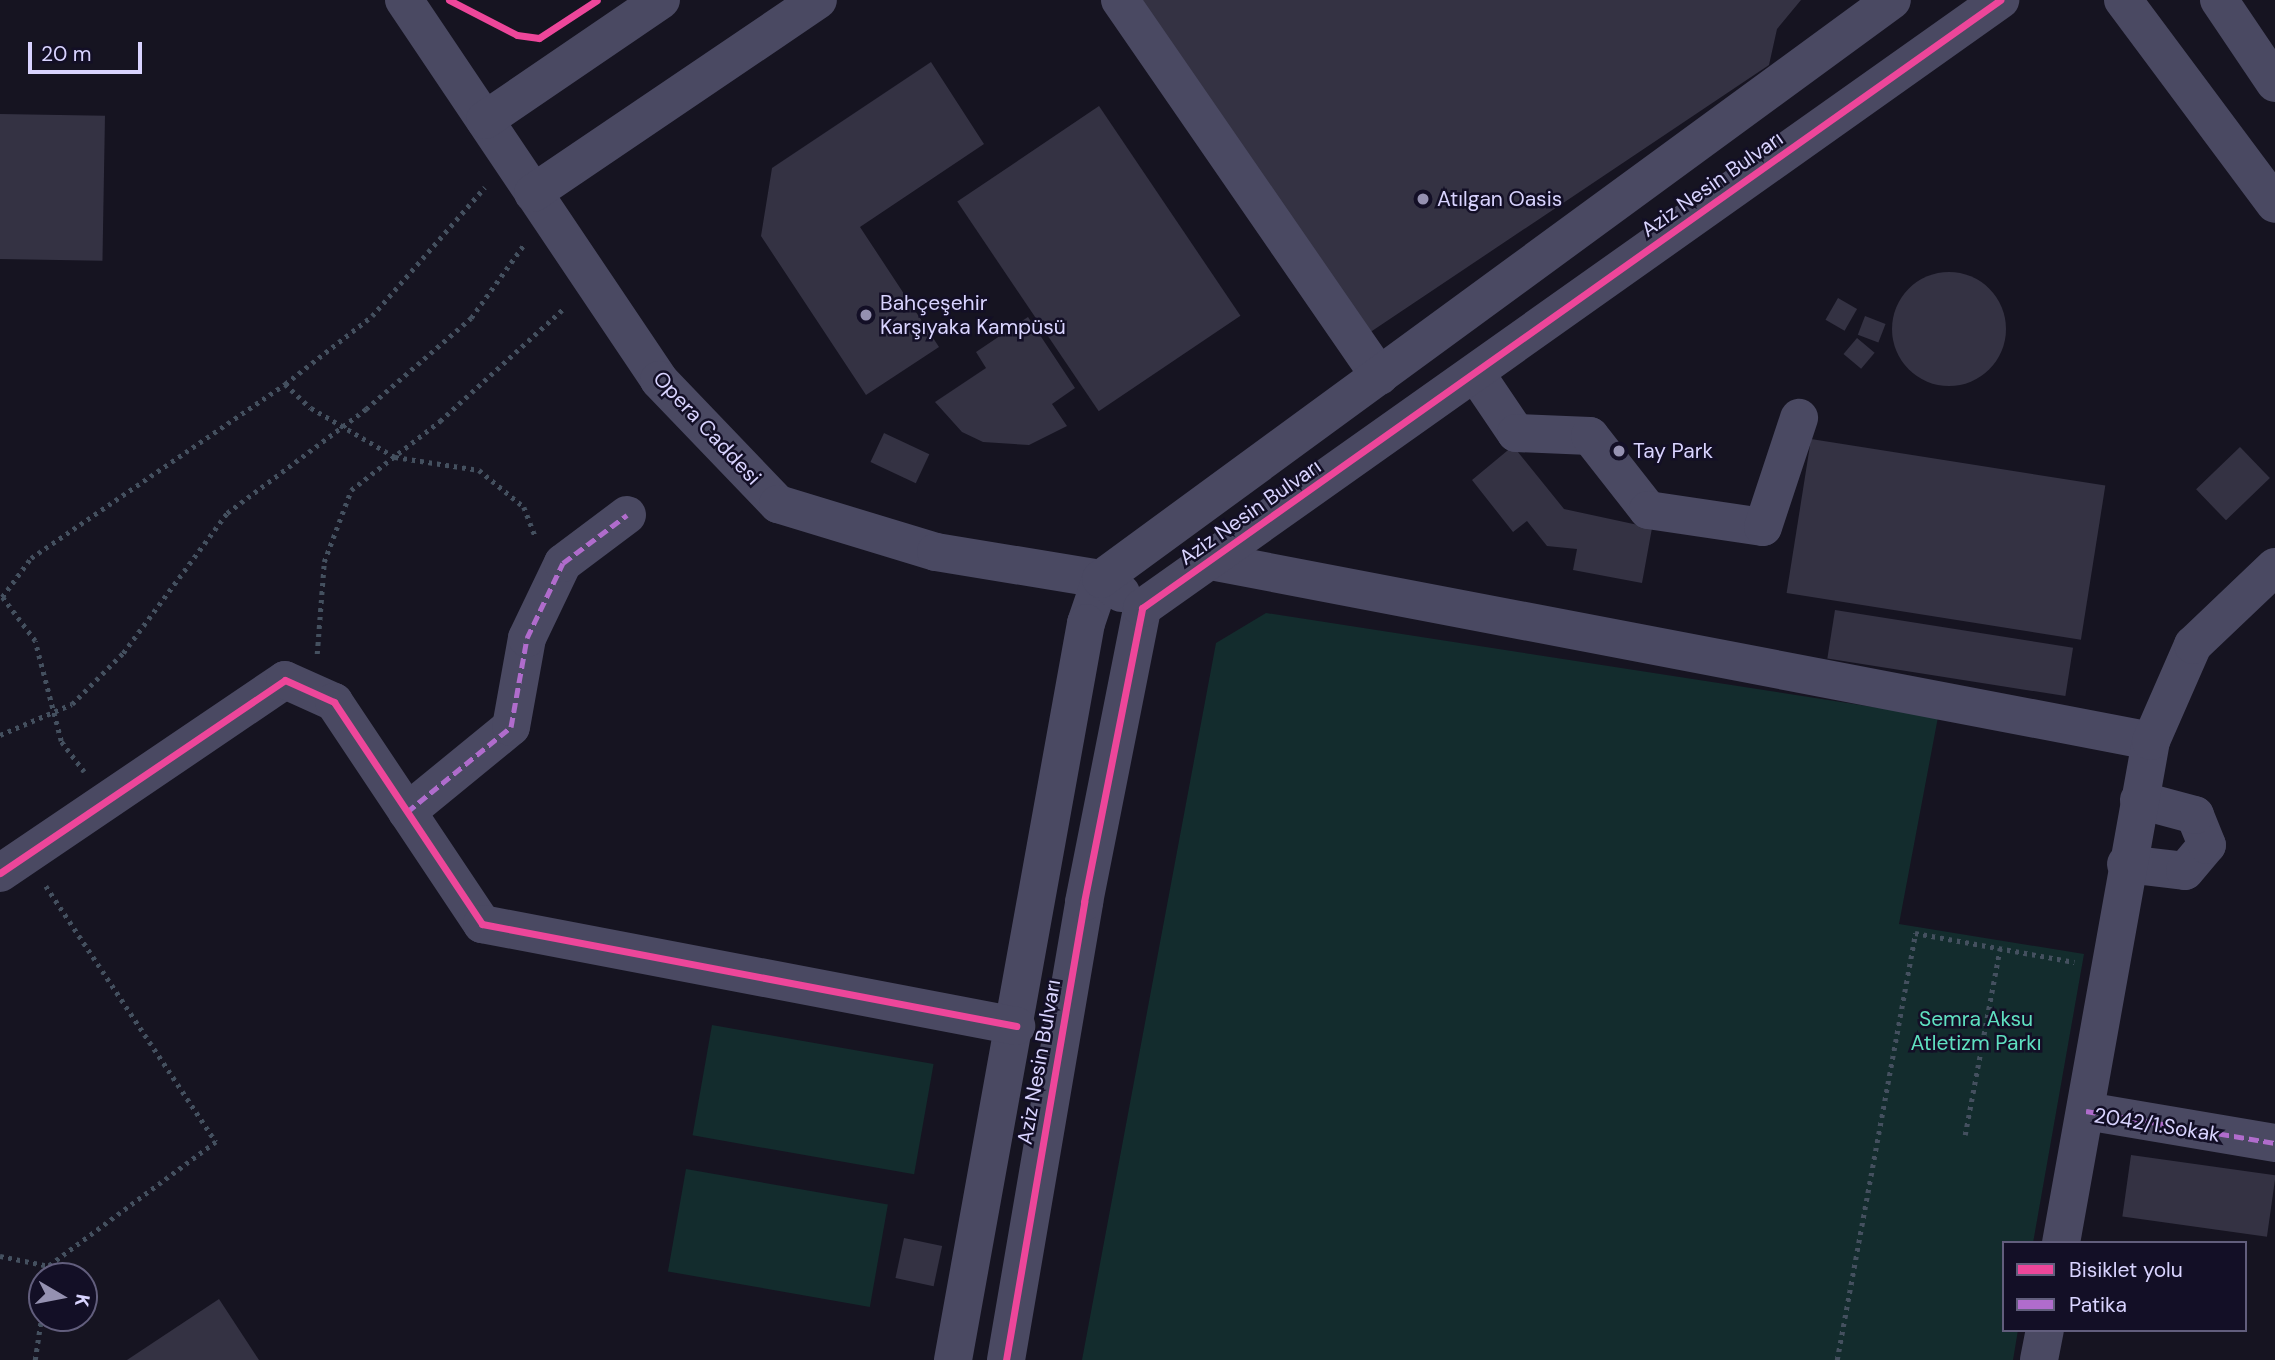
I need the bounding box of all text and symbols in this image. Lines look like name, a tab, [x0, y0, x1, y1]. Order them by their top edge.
scale bar	[32, 28, 145, 72]
text: 20 m	[41, 40, 92, 68]
street label: Aziz Nesin Bulvarı	[1636, 126, 1788, 242]
place label: Atılgan Oasis	[1437, 186, 1562, 212]
marker: Atılgan Oasis	[1415, 191, 1431, 207]
place label: Bahçeşehir Karşıyaka Kampüsü	[880, 290, 1066, 340]
marker: Bahçeşehir Karşıyaka Kampüsü	[858, 307, 874, 323]
street label: Opera Caddesi	[648, 366, 766, 490]
place label: Tay Park	[1633, 438, 1713, 464]
marker: Tay Park	[1611, 443, 1627, 459]
street label: Aziz Nesin Bulvarı	[1174, 454, 1326, 570]
street label: Aziz Nesin Bulvarı	[1012, 977, 1066, 1147]
park label: Semra Aksu Atletizm Parkı	[1911, 1006, 2041, 1056]
street label: 2042/1.Sokak	[2092, 1103, 2222, 1147]
legend	[2002, 1241, 2247, 1332]
text: Bisiklet yolu	[2069, 1256, 2183, 1284]
north arrow	[28, 1262, 98, 1332]
text: Patika	[2069, 1291, 2127, 1319]
text: K	[69, 1292, 96, 1309]

